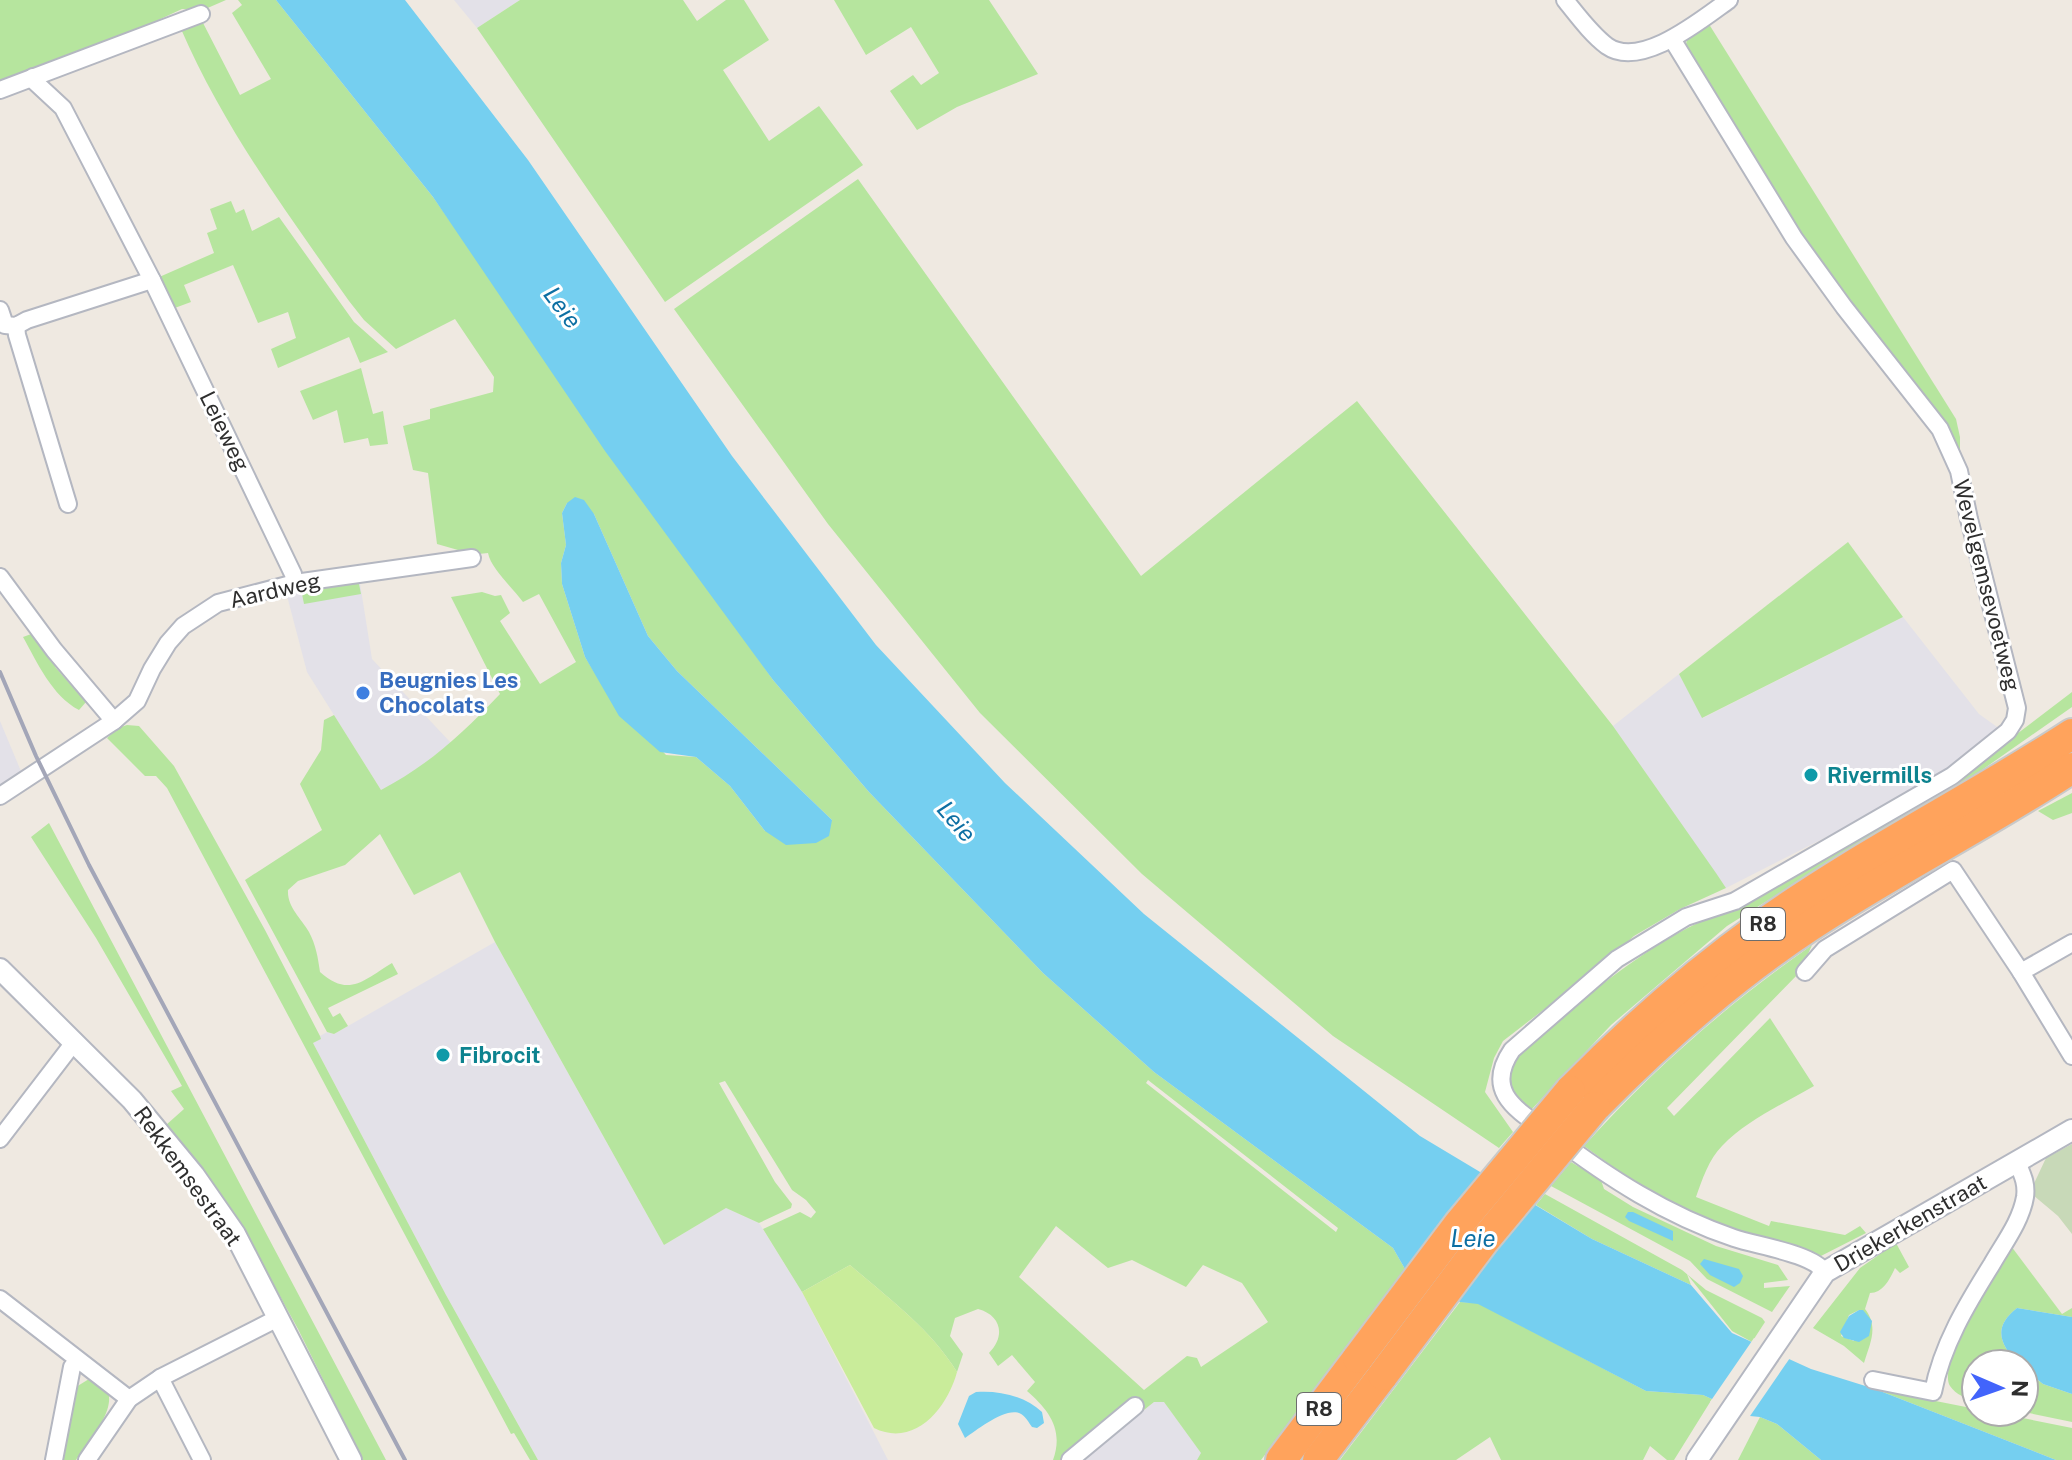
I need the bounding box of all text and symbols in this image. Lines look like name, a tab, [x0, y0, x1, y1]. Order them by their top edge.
water label: Leie	[538, 281, 588, 333]
street label: Leieweg	[195, 387, 255, 475]
street label: Wevelgemsevoetweg	[1948, 476, 2026, 694]
street label: Aardweg	[227, 567, 323, 613]
place label: Beugnies Les Chocolats	[379, 667, 518, 718]
marker: Beugnies Les Chocolats	[354, 684, 372, 702]
place label: Rivermills	[1827, 762, 1932, 788]
marker: Rivermills	[1802, 766, 1820, 784]
water label: Leie	[932, 795, 982, 847]
road number: R8	[1741, 908, 1785, 940]
place label: Fibrocit	[459, 1042, 541, 1068]
marker: Fibrocit	[434, 1046, 452, 1064]
street label: Rekkemsestraat	[129, 1101, 247, 1251]
street label: Driekerkenstraat	[1829, 1169, 1991, 1277]
water label: Leie	[1451, 1224, 1495, 1252]
north arrow	[1960, 1348, 2040, 1428]
text: N	[2007, 1380, 2033, 1398]
road number: R8	[1297, 1393, 1341, 1425]

